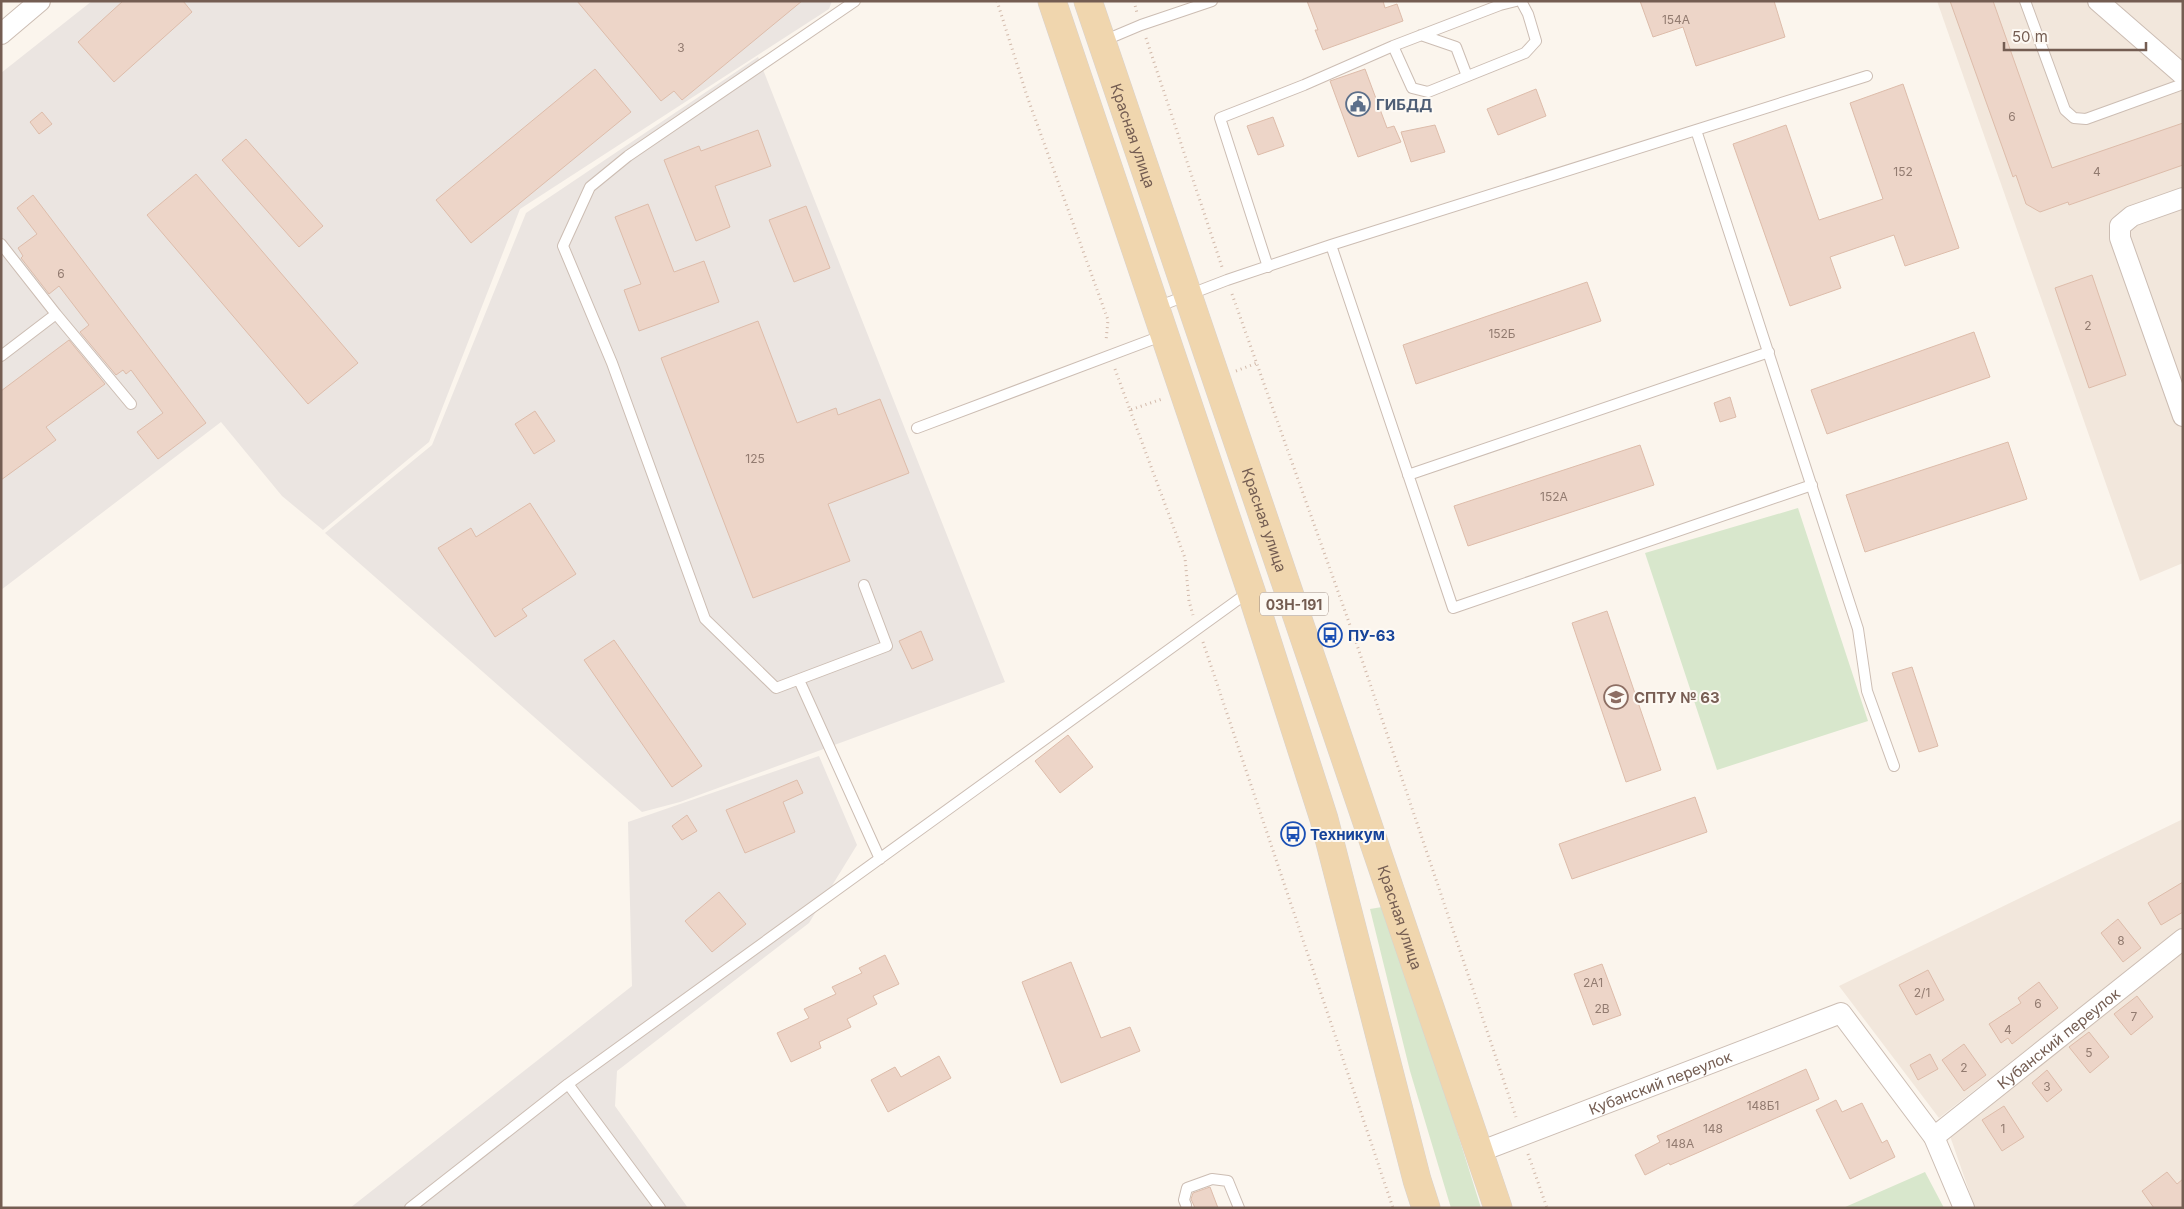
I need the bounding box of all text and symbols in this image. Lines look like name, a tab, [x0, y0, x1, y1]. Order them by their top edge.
house number: 154А	[1662, 12, 1690, 27]
scale bar	[2004, 20, 2146, 52]
text: 50 m	[2012, 27, 2048, 46]
house number: 3	[677, 40, 685, 55]
street label: Красная улица	[1107, 81, 1160, 190]
public building icon: ГИБДД	[1345, 91, 1371, 117]
place label: ГИБДД	[1376, 95, 1432, 114]
house number: 6	[2008, 109, 2016, 124]
house number: 152	[1893, 164, 1913, 179]
house number: 4	[2093, 164, 2101, 179]
house number: 6	[57, 266, 65, 281]
house number: 2	[2084, 318, 2092, 333]
house number: 152Б	[1488, 326, 1516, 341]
house number: 125	[745, 451, 765, 466]
street label: Красная улица	[1238, 465, 1291, 574]
house number: 152А	[1540, 489, 1568, 504]
road number: 03Н-191	[1260, 592, 1328, 616]
bus stop icon: ПУ-63	[1317, 622, 1343, 648]
place label: ПУ-63	[1348, 626, 1395, 645]
school or university icon: СПТУ № 63	[1603, 684, 1629, 710]
place label: СПТУ № 63	[1634, 688, 1720, 707]
bus stop icon: Техникум	[1280, 821, 1306, 847]
place label: Техникум	[1310, 825, 1385, 844]
street label: Красная улица	[1374, 863, 1427, 972]
house number: 8	[2117, 933, 2125, 948]
house number: 2А1	[1583, 975, 1603, 990]
street label: Кубанский переулок	[1993, 983, 2124, 1093]
house number: 2/1	[1914, 985, 1930, 1000]
house number: 6	[2034, 996, 2042, 1011]
house number: 2В	[1594, 1001, 1610, 1016]
house number: 7	[2131, 1009, 2138, 1024]
house number: 4	[2004, 1022, 2012, 1037]
house number: 5	[2085, 1045, 2093, 1060]
street label: Кубанский переулок	[1586, 1046, 1734, 1118]
house number: 2	[1960, 1060, 1968, 1075]
house number: 3	[2043, 1079, 2051, 1094]
house number: 148Б1	[1747, 1098, 1779, 1113]
house number: 148	[1703, 1121, 1723, 1136]
house number: 1	[2001, 1121, 2005, 1136]
house number: 148А	[1666, 1136, 1694, 1151]

